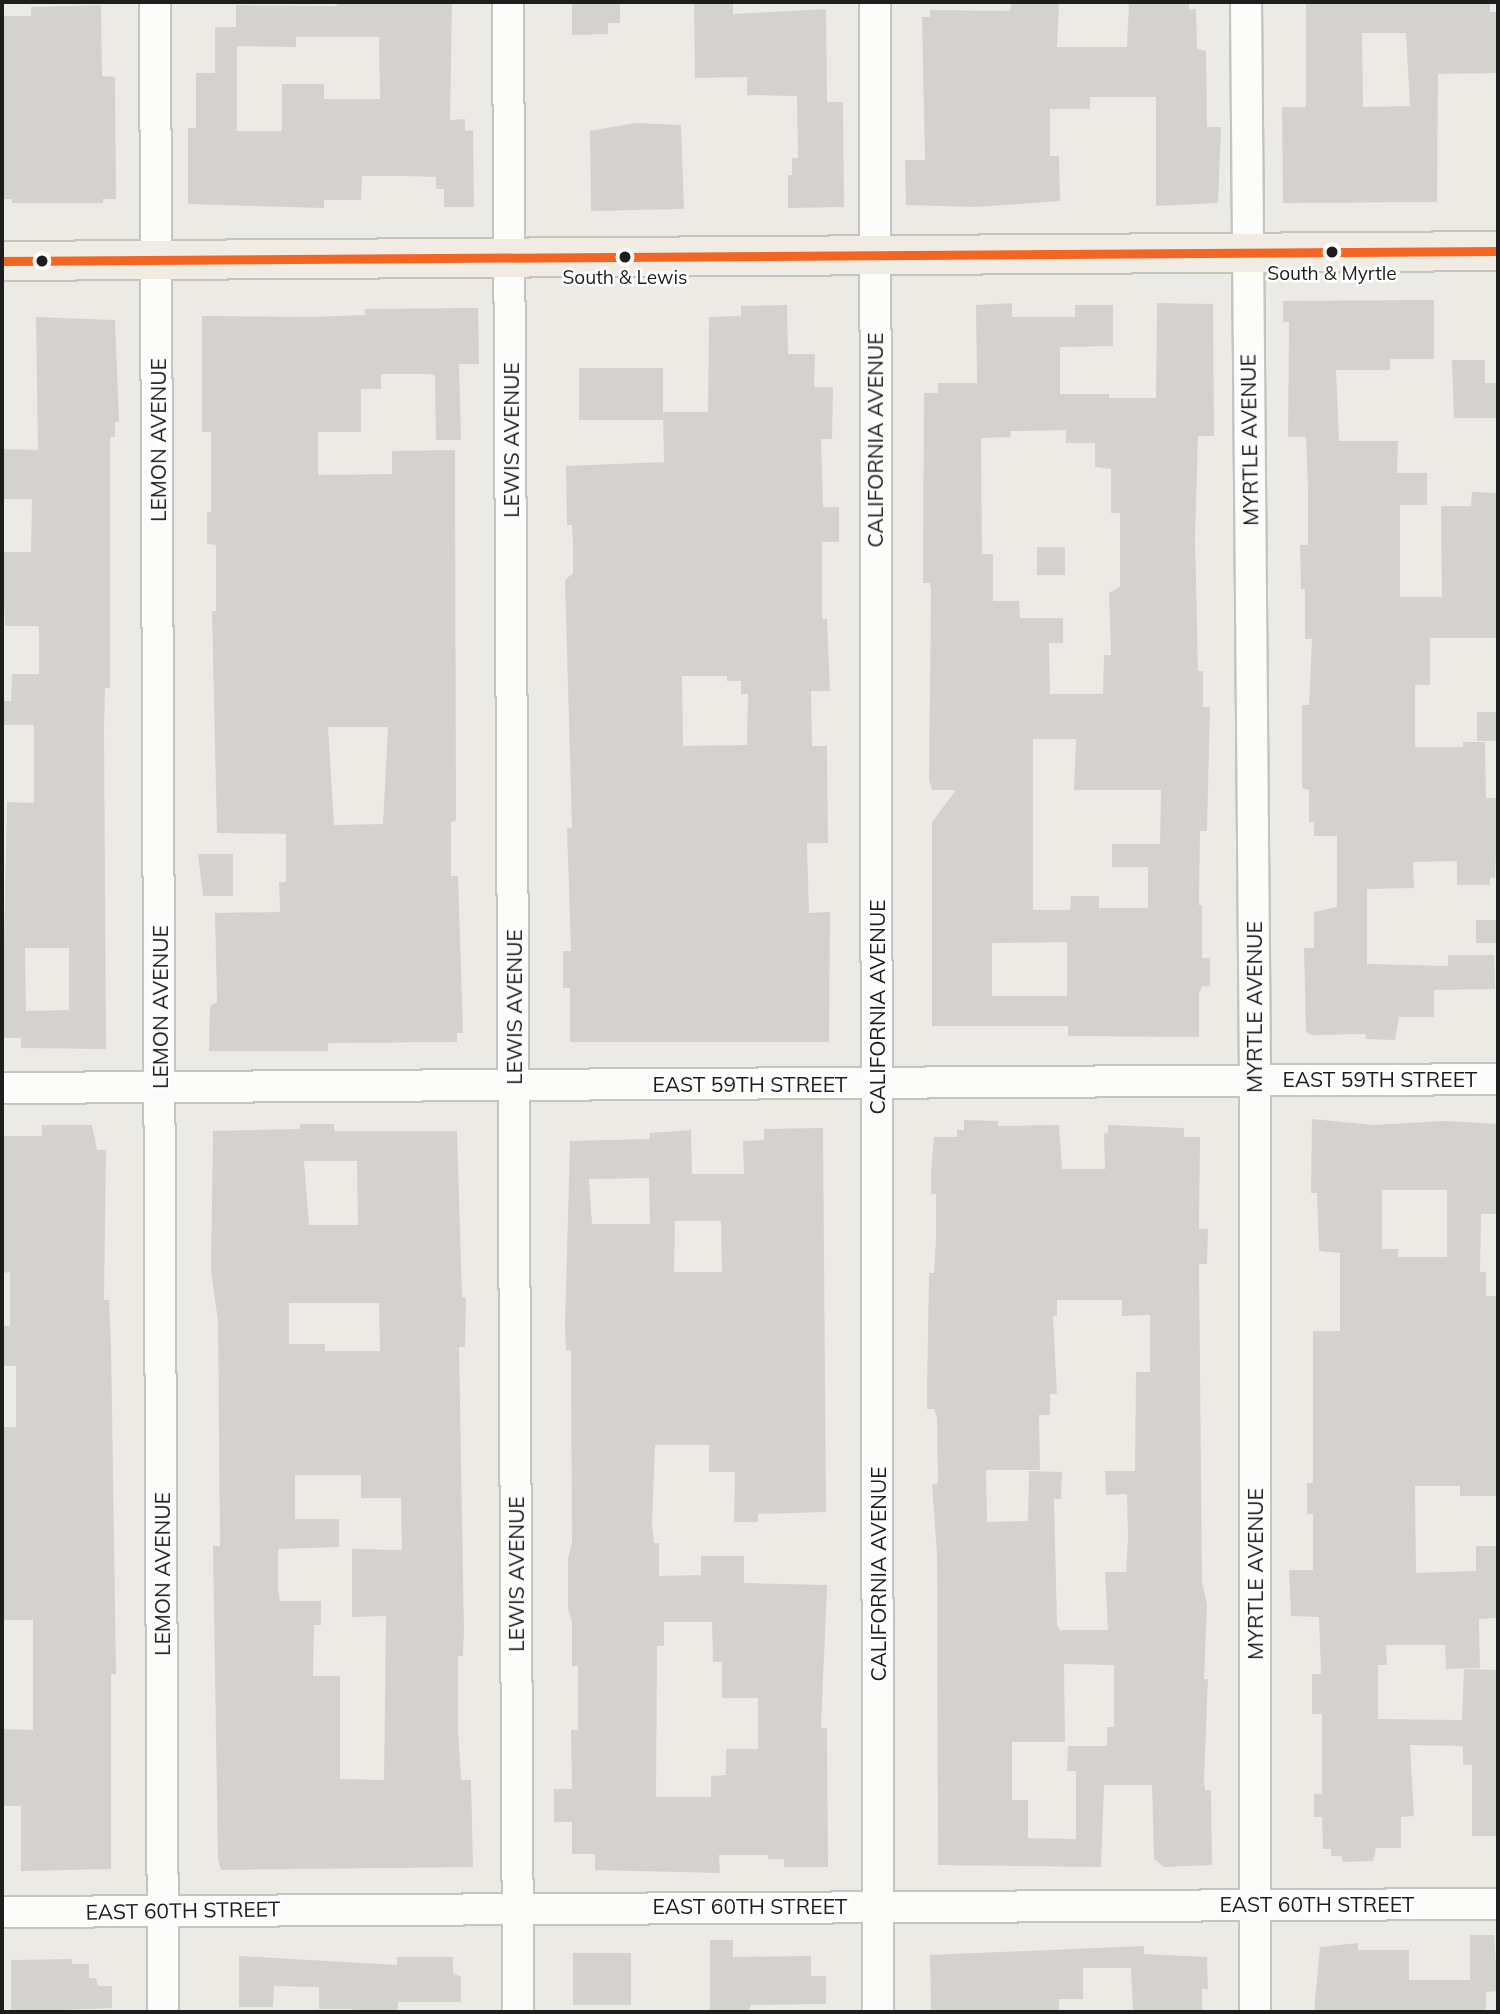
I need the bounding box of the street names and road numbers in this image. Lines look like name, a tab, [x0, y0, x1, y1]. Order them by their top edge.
street label: CALIFORNIA AVENUE	[862, 332, 888, 548]
street label: MYRTLE AVENUE	[1235, 354, 1263, 526]
street label: LEMON AVENUE	[145, 358, 171, 522]
street label: LEWIS AVENUE	[498, 362, 524, 518]
street label: CALIFORNIA AVENUE	[864, 899, 890, 1115]
street label: MYRTLE AVENUE	[1241, 921, 1267, 1093]
street label: LEMON AVENUE	[147, 925, 173, 1089]
street label: LEWIS AVENUE	[501, 929, 527, 1085]
street label: EAST 59TH STREET	[1283, 1066, 1477, 1092]
street label: EAST 59TH STREET	[653, 1071, 847, 1097]
street label: CALIFORNIA AVENUE	[865, 1466, 891, 1682]
street label: MYRTLE AVENUE	[1242, 1488, 1268, 1660]
street label: LEMON AVENUE	[149, 1492, 175, 1656]
street label: LEWIS AVENUE	[503, 1496, 529, 1652]
street label: EAST 60TH STREET	[1220, 1891, 1414, 1917]
street label: EAST 60TH STREET	[653, 1893, 847, 1919]
street label: EAST 60TH STREET	[85, 1896, 281, 1924]

